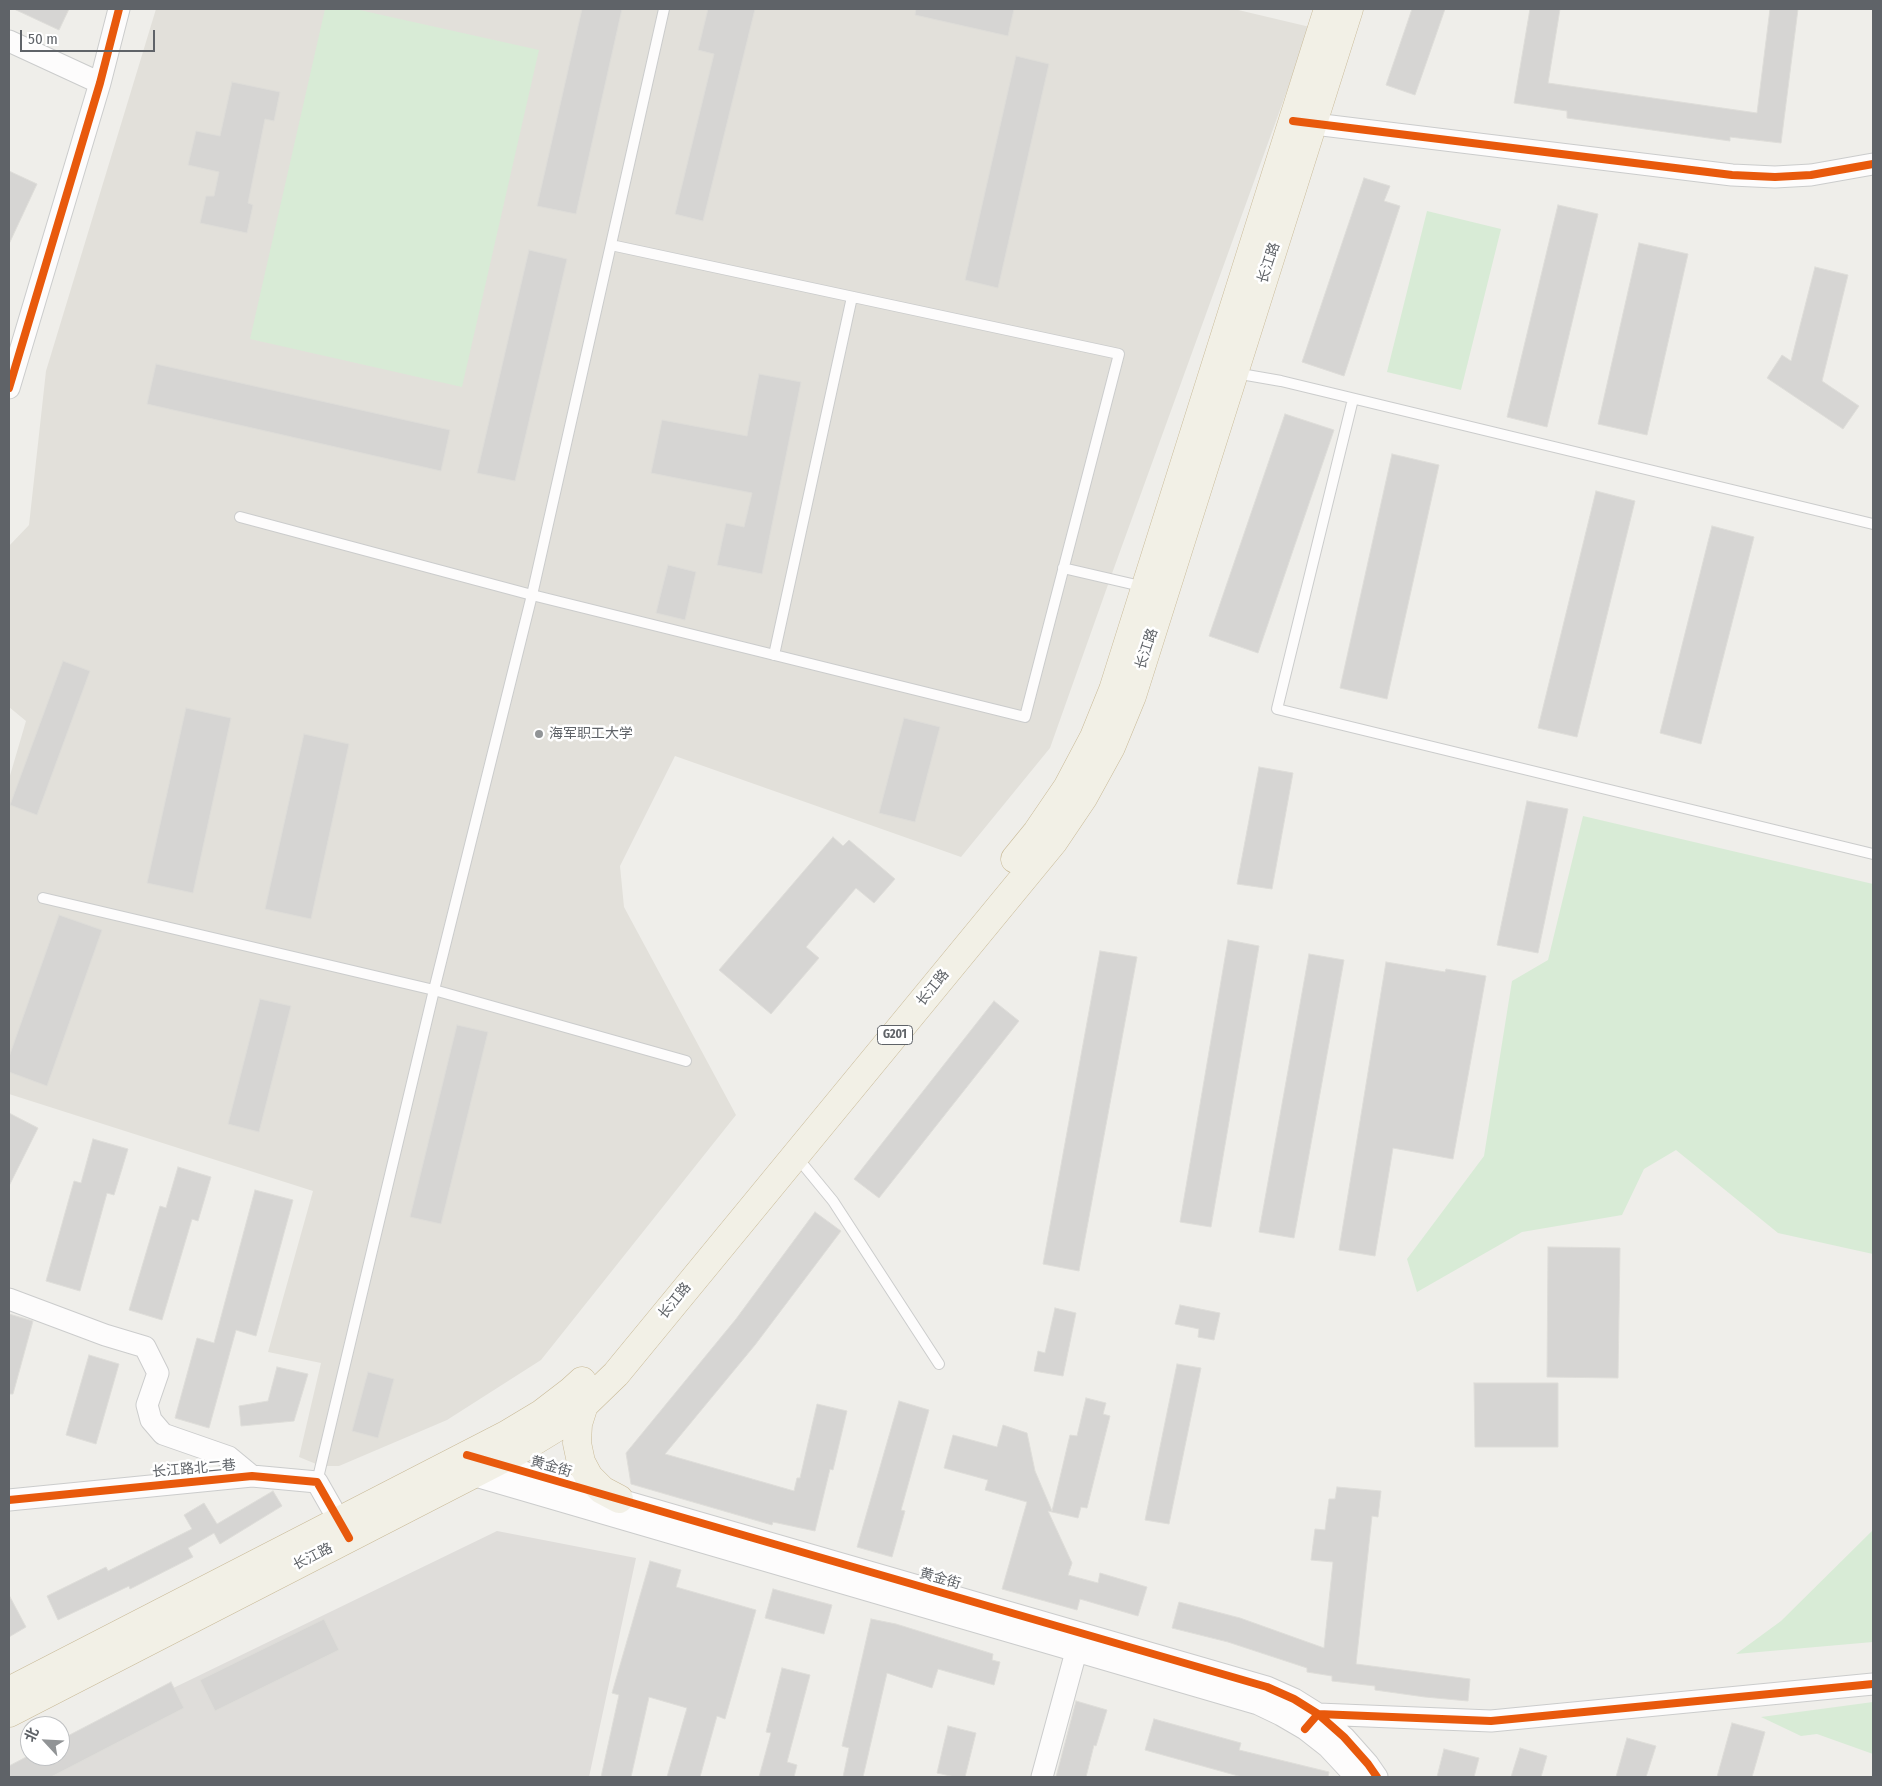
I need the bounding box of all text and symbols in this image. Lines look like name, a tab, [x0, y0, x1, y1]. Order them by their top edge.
scale bar	[22, 20, 158, 52]
text: 50 m	[28, 30, 58, 48]
street label: 长江路	[1255, 240, 1283, 286]
street label: 长江路	[1133, 626, 1161, 672]
place label: 海军职工大学	[549, 726, 633, 742]
marker: 海军职工大学	[533, 728, 545, 740]
street label: 长江路	[913, 966, 953, 1010]
road number: G201	[878, 1026, 912, 1044]
street label: 长江路	[655, 1279, 695, 1323]
street label: 黄金街	[528, 1453, 574, 1481]
street label: 长江路北二巷	[151, 1457, 237, 1481]
street label: 长江路	[290, 1540, 336, 1574]
street label: 黄金街	[917, 1565, 963, 1593]
north arrow	[20, 1716, 70, 1766]
text: 北	[21, 1725, 43, 1745]

